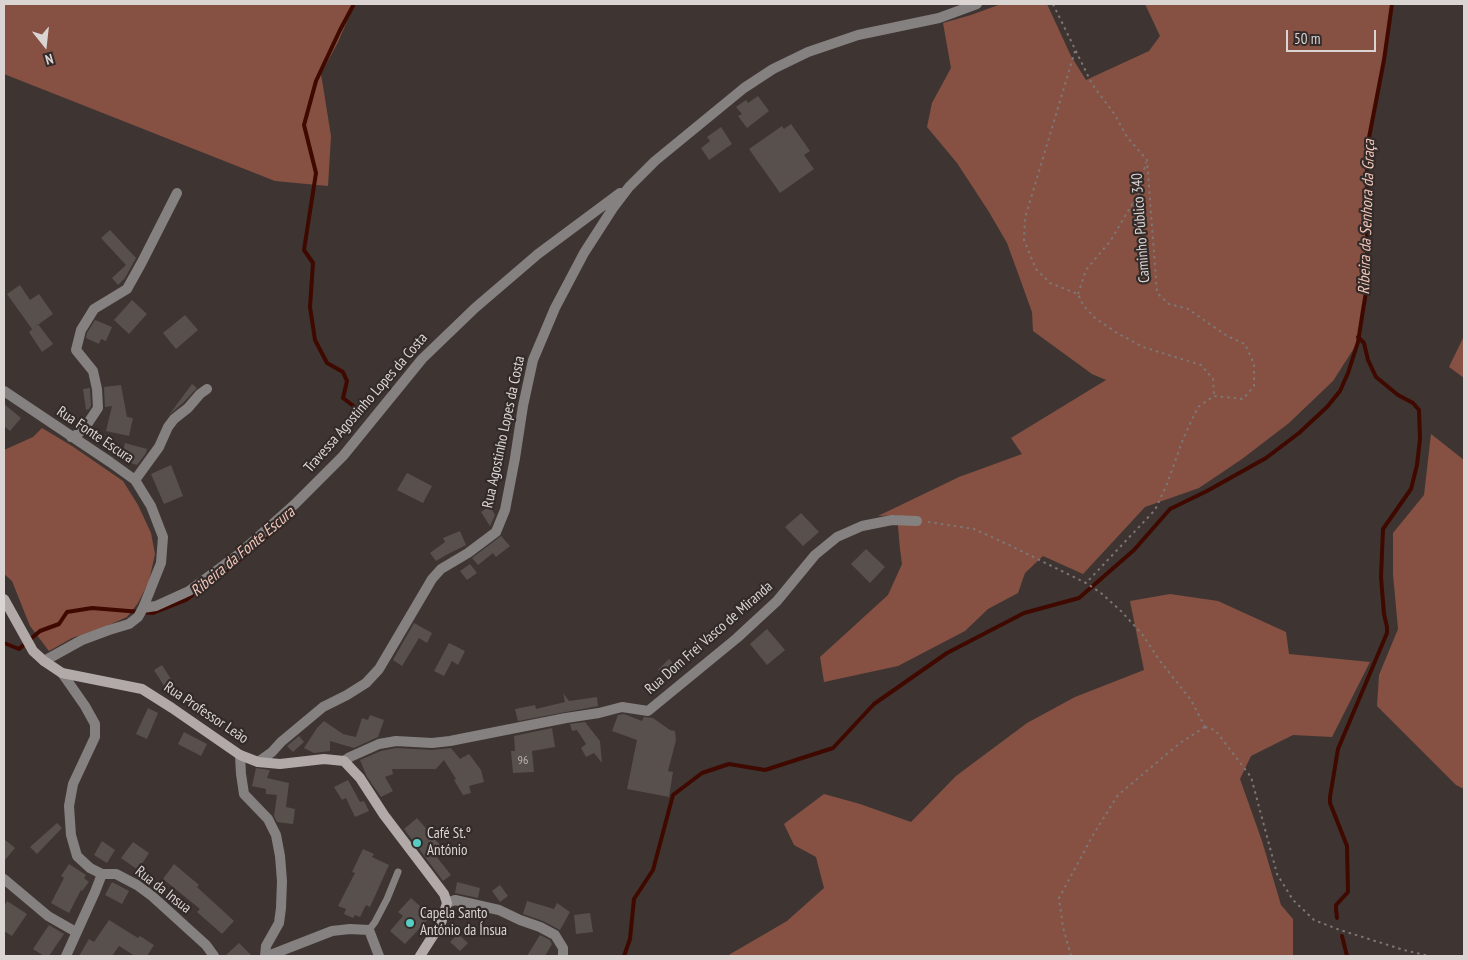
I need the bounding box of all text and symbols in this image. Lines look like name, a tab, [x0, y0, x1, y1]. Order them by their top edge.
north arrow	[20, 20, 70, 70]
scale bar	[1288, 20, 1378, 52]
text: 50 m	[1294, 29, 1320, 48]
text: N	[43, 50, 55, 69]
water label: Ribeira da Senhora da Graça	[1355, 139, 1379, 295]
street label: Caminho Público 340	[1128, 172, 1154, 284]
street label: Travessa Agostinho Lopes da Costa	[301, 330, 431, 476]
street label: Rua Agostinho Lopes da Costa	[479, 354, 529, 510]
street label: Rua Fonte Escura	[53, 403, 137, 467]
water label: Ribeira da Fonte Escura	[187, 503, 299, 601]
street label: Rua Dom Frei Vasco de Miranda	[642, 578, 776, 698]
street label: Rua Professor Leão	[160, 678, 252, 748]
house number: 96	[518, 754, 528, 768]
place label: Café St.º António	[427, 825, 471, 860]
marker: Café St.º António	[411, 837, 423, 849]
street label: Rua da Insua	[131, 863, 195, 917]
place label: Capela Santo António da Ínsua	[420, 905, 507, 940]
marker: Capela Santo António da Ínsua	[404, 917, 416, 929]

